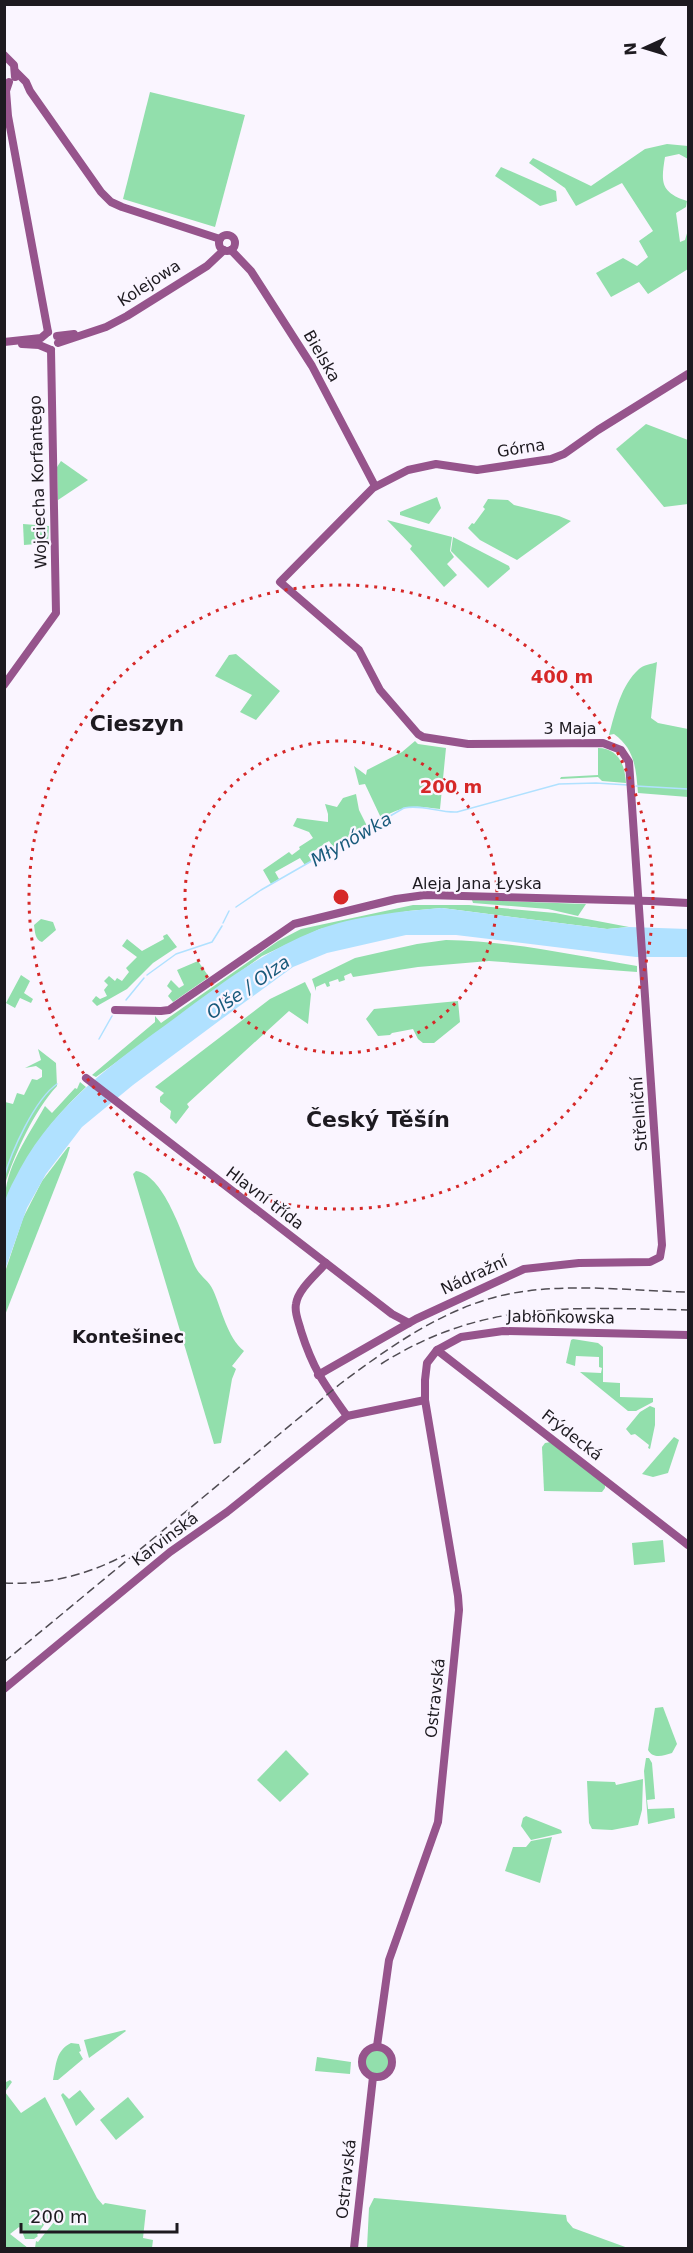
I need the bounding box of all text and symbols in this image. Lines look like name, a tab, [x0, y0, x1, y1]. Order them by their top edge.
north arrow	[615, 18, 675, 78]
text: N	[621, 42, 640, 56]
street label: Kolejowa	[114, 256, 184, 310]
street label: Bielska	[300, 327, 344, 385]
street label: Wojciecha Korfantego	[25, 395, 51, 569]
street label: Górna	[496, 435, 546, 461]
text: 400 m	[531, 666, 593, 687]
district label: Cieszyn	[90, 711, 184, 736]
street label: 3 Maja	[543, 719, 597, 738]
text: 200 m	[420, 776, 482, 797]
water label: Młynówka	[307, 807, 395, 871]
street label: Aleja Jana Łyska	[412, 874, 542, 893]
centre of rings	[331, 887, 351, 907]
water label: Olše / Olza	[202, 951, 294, 1023]
street label: Střelniční	[627, 1075, 651, 1152]
district label: Český Těšín	[306, 1107, 450, 1132]
street label: Hlavní třída	[222, 1163, 308, 1233]
street label: Nádražní	[438, 1251, 511, 1299]
street label: Jabłonkowska	[506, 1307, 615, 1327]
district label: Kontešinec	[72, 1326, 184, 1347]
street label: Frýdecká	[538, 1405, 606, 1465]
street label: Karvinská	[128, 1508, 202, 1570]
street label: Ostravská	[421, 1657, 449, 1739]
street label: Ostravská	[332, 2138, 360, 2220]
scale bar	[21, 2196, 177, 2234]
text: 200 m	[30, 2206, 88, 2227]

